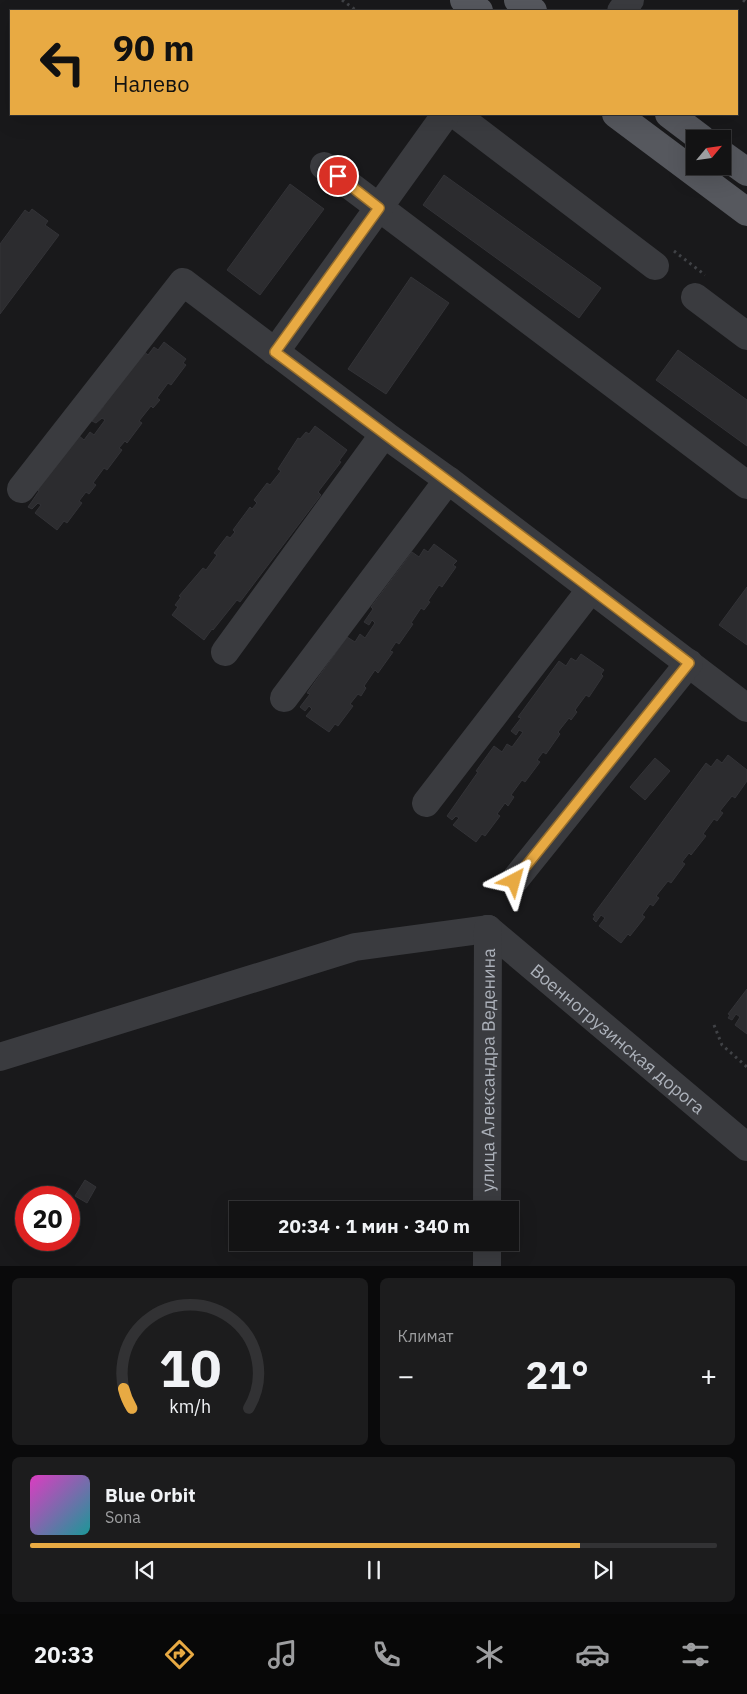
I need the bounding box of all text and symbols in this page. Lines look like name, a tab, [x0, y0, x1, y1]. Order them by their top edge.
text: 90 m	[113, 25, 195, 71]
icon: left	[30, 30, 95, 95]
text: Налево	[113, 69, 190, 98]
north arrow	[686, 130, 731, 175]
map controls	[686, 130, 731, 175]
pin	[317, 155, 359, 197]
icon: arrive	[324, 162, 352, 190]
position arrow	[487, 854, 539, 906]
street label: улица Александра Веденина	[476, 948, 499, 1192]
street label: Военногрузинская дорога	[526, 958, 710, 1119]
speed limit sign: 20	[15, 1186, 80, 1251]
text: 20:34 · 1 мин · 340 m	[278, 1214, 470, 1238]
text: Климат	[398, 1326, 454, 1346]
text: 10	[159, 1334, 221, 1401]
text: 21°	[526, 1350, 589, 1399]
text: −	[398, 1357, 414, 1394]
text: +	[700, 1357, 717, 1394]
text: km/h	[169, 1395, 211, 1418]
text: Blue Orbit	[105, 1483, 195, 1507]
text: Sona	[105, 1507, 141, 1527]
icon: previous	[131, 1556, 159, 1584]
icon: pause	[360, 1556, 388, 1584]
icon: next	[589, 1556, 617, 1584]
icon: directions	[162, 1637, 197, 1672]
icon: music	[265, 1637, 300, 1672]
icon: phone	[369, 1637, 404, 1672]
icon: climate	[472, 1637, 507, 1672]
icon: car	[575, 1637, 610, 1672]
icon: filters	[678, 1637, 713, 1672]
text: 20:33	[34, 1640, 94, 1669]

